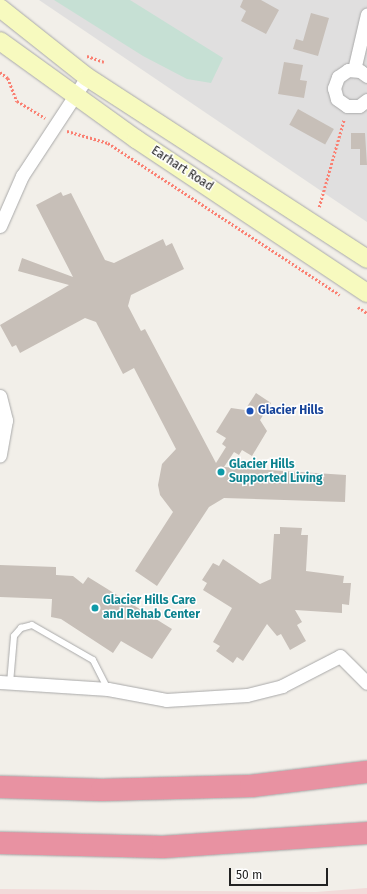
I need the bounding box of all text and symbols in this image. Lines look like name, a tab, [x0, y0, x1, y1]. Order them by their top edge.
street label: Earhart Road	[148, 144, 216, 194]
place label: Glacier Hills	[258, 404, 324, 418]
marker: Glacier Hills	[245, 406, 255, 416]
place label: Glacier Hills Supported Living	[229, 458, 323, 486]
marker: Glacier Hills Supported Living	[216, 467, 226, 477]
place label: Glacier Hills Care and Rehab Center	[103, 594, 200, 622]
marker: Glacier Hills Care and Rehab Center	[90, 603, 100, 613]
scale bar	[231, 860, 330, 886]
text: 50 m	[236, 868, 262, 882]

